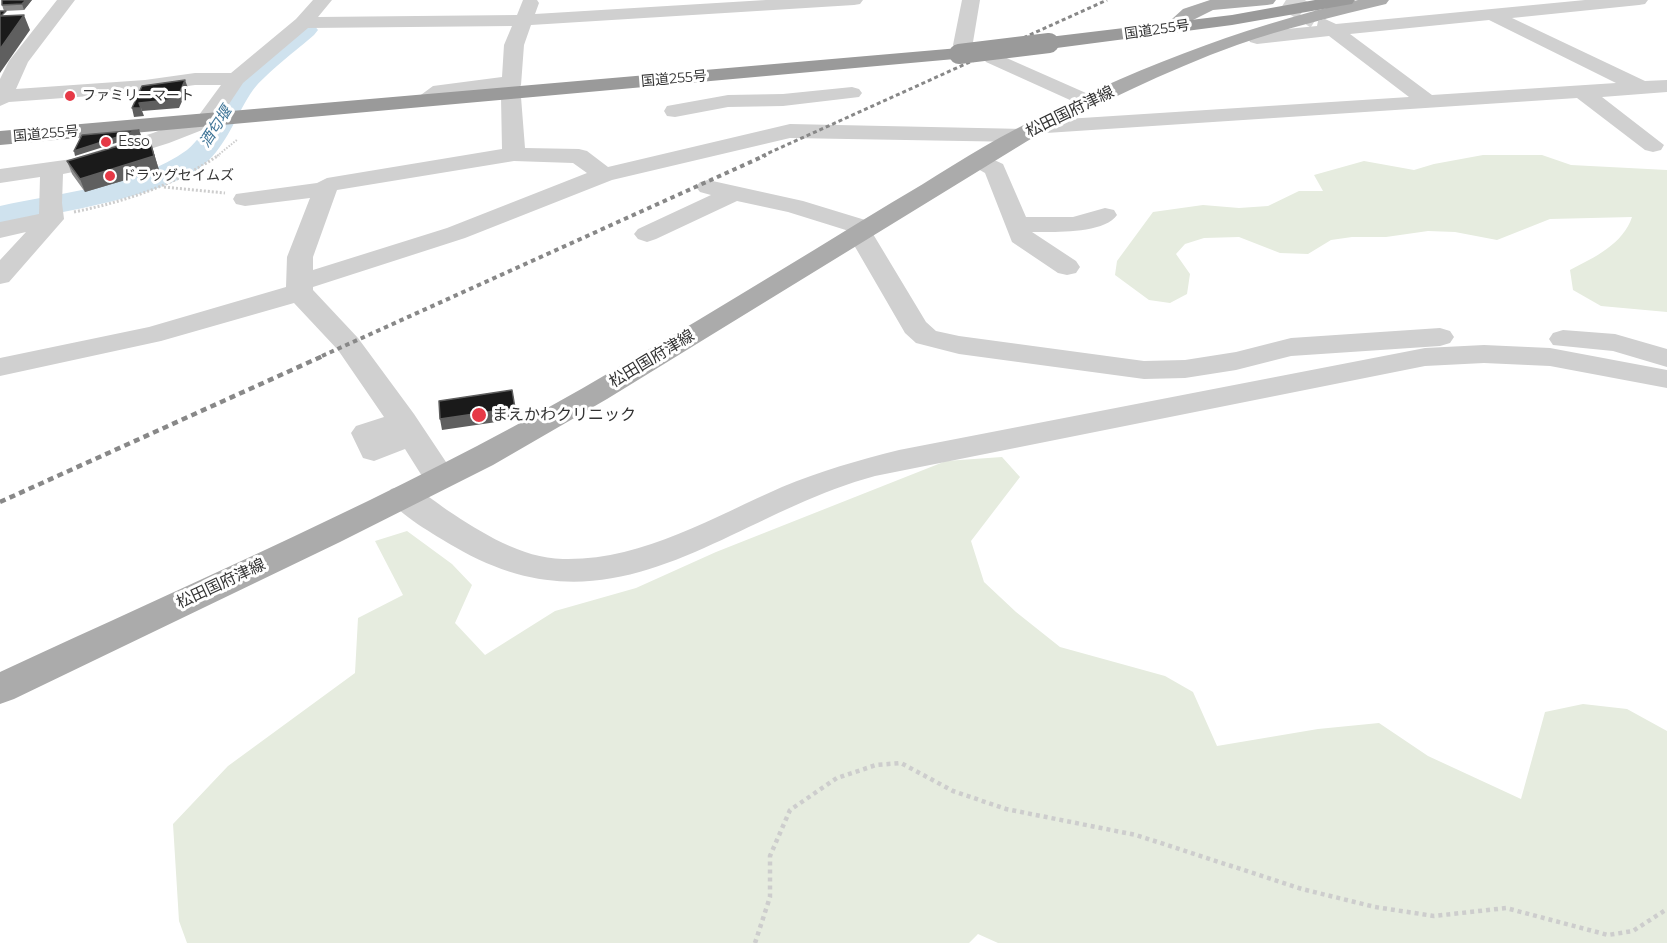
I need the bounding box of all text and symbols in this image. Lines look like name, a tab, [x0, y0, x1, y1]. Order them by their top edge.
street label: 国道255号	[1123, 17, 1191, 43]
street label: 国道255号	[641, 68, 707, 90]
street label: 松田国府津線	[1023, 82, 1117, 142]
place label: ファミリーマート	[82, 88, 194, 104]
marker: ファミリーマート	[63, 89, 77, 103]
water label: 酒匂堰	[196, 103, 236, 151]
street label: 国道255号	[13, 123, 79, 145]
place label: Esso	[118, 134, 150, 150]
marker: Esso	[99, 135, 113, 149]
place label: ドラッグセイムズ	[122, 168, 234, 184]
marker: ドラッグセイムズ	[103, 169, 117, 183]
street label: 松田国府津線	[606, 326, 698, 392]
place label: まえかわクリニック	[492, 405, 636, 425]
marker: まえかわクリニック	[470, 406, 488, 424]
street label: 松田国府津線	[173, 555, 269, 613]

